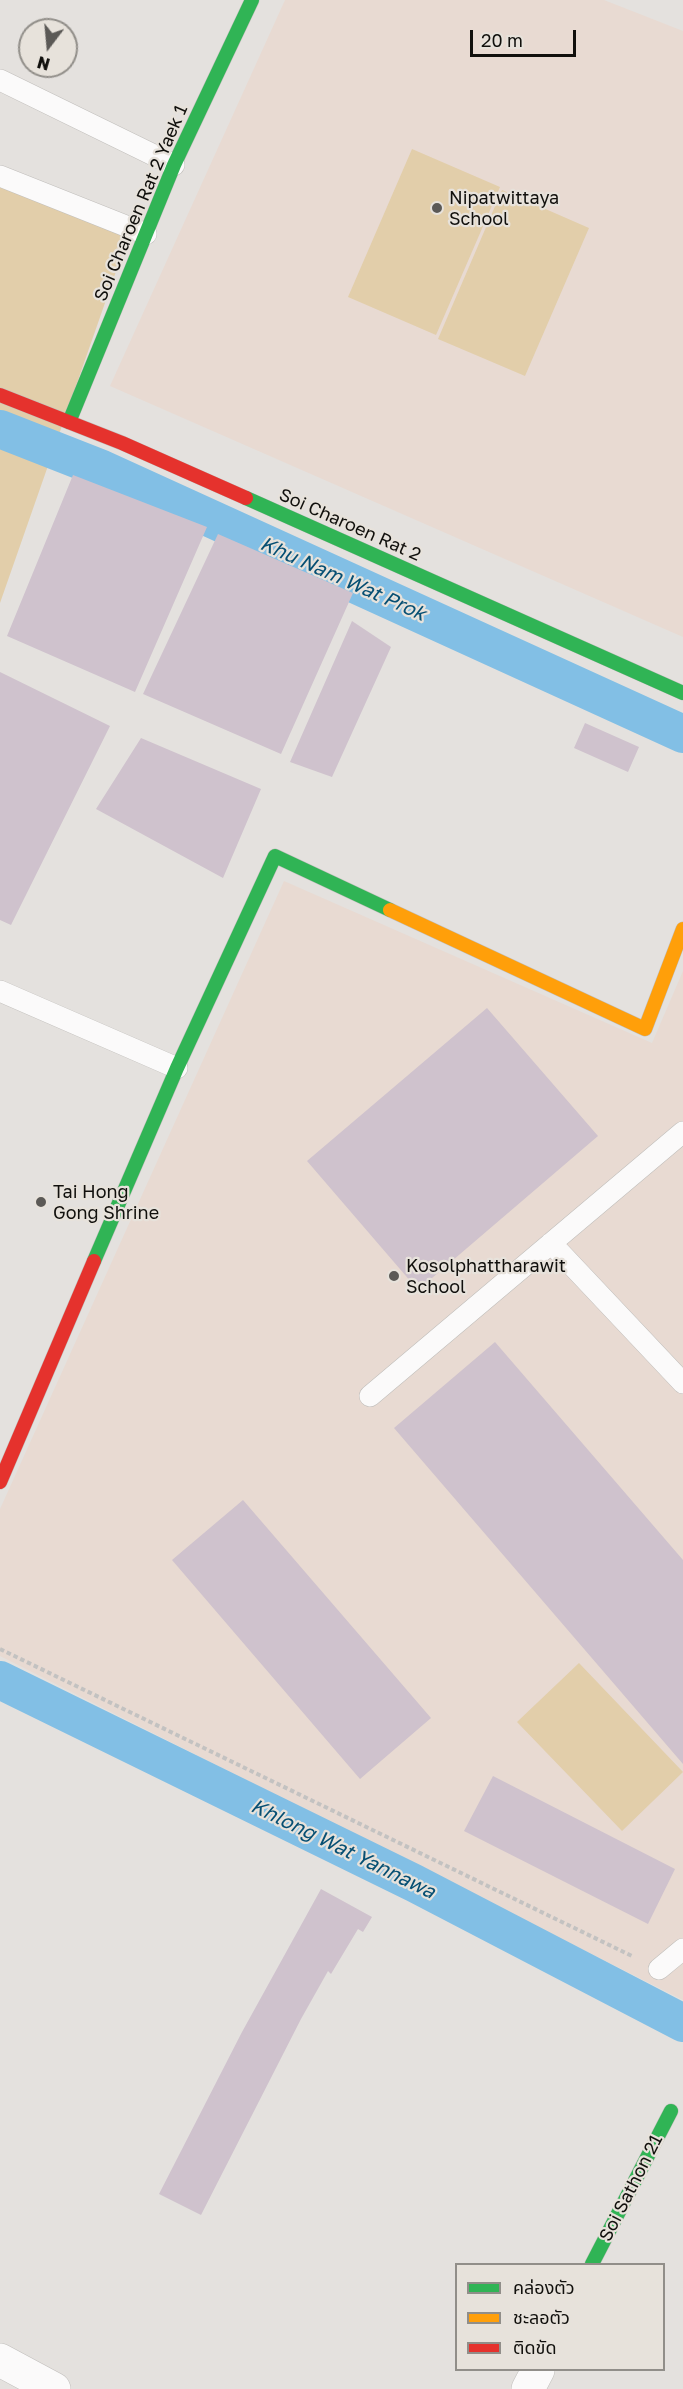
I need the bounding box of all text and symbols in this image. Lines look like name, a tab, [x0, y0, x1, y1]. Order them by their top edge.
north arrow	[18, 18, 78, 78]
scale bar	[473, 18, 580, 56]
text: 20 m	[481, 29, 523, 51]
text: N	[35, 52, 52, 75]
street label: Soi Charoen Rat 2 Yaek 1	[90, 101, 192, 305]
place label: Nipatwittaya School	[449, 187, 559, 230]
marker: Nipatwittaya School	[430, 201, 444, 215]
street label: Soi Charoen Rat 2	[276, 484, 424, 566]
water label: Khu Nam Wat Prok	[256, 532, 430, 626]
place label: Tai Hong Gong Shrine	[53, 1181, 159, 1224]
marker: Tai Hong Gong Shrine	[34, 1195, 48, 1209]
place label: Kosolphattharawit School	[406, 1255, 566, 1298]
marker: Kosolphattharawit School	[387, 1269, 401, 1283]
water label: Khlong Wat Yannawa	[247, 1794, 439, 1904]
street label: Soi Sathon 21	[595, 2131, 667, 2245]
legend	[455, 2263, 665, 2371]
text: คล่องตัว	[513, 2276, 575, 2298]
text: ชะลอตัว	[513, 2306, 570, 2328]
text: ติดขัด	[513, 2336, 556, 2358]

